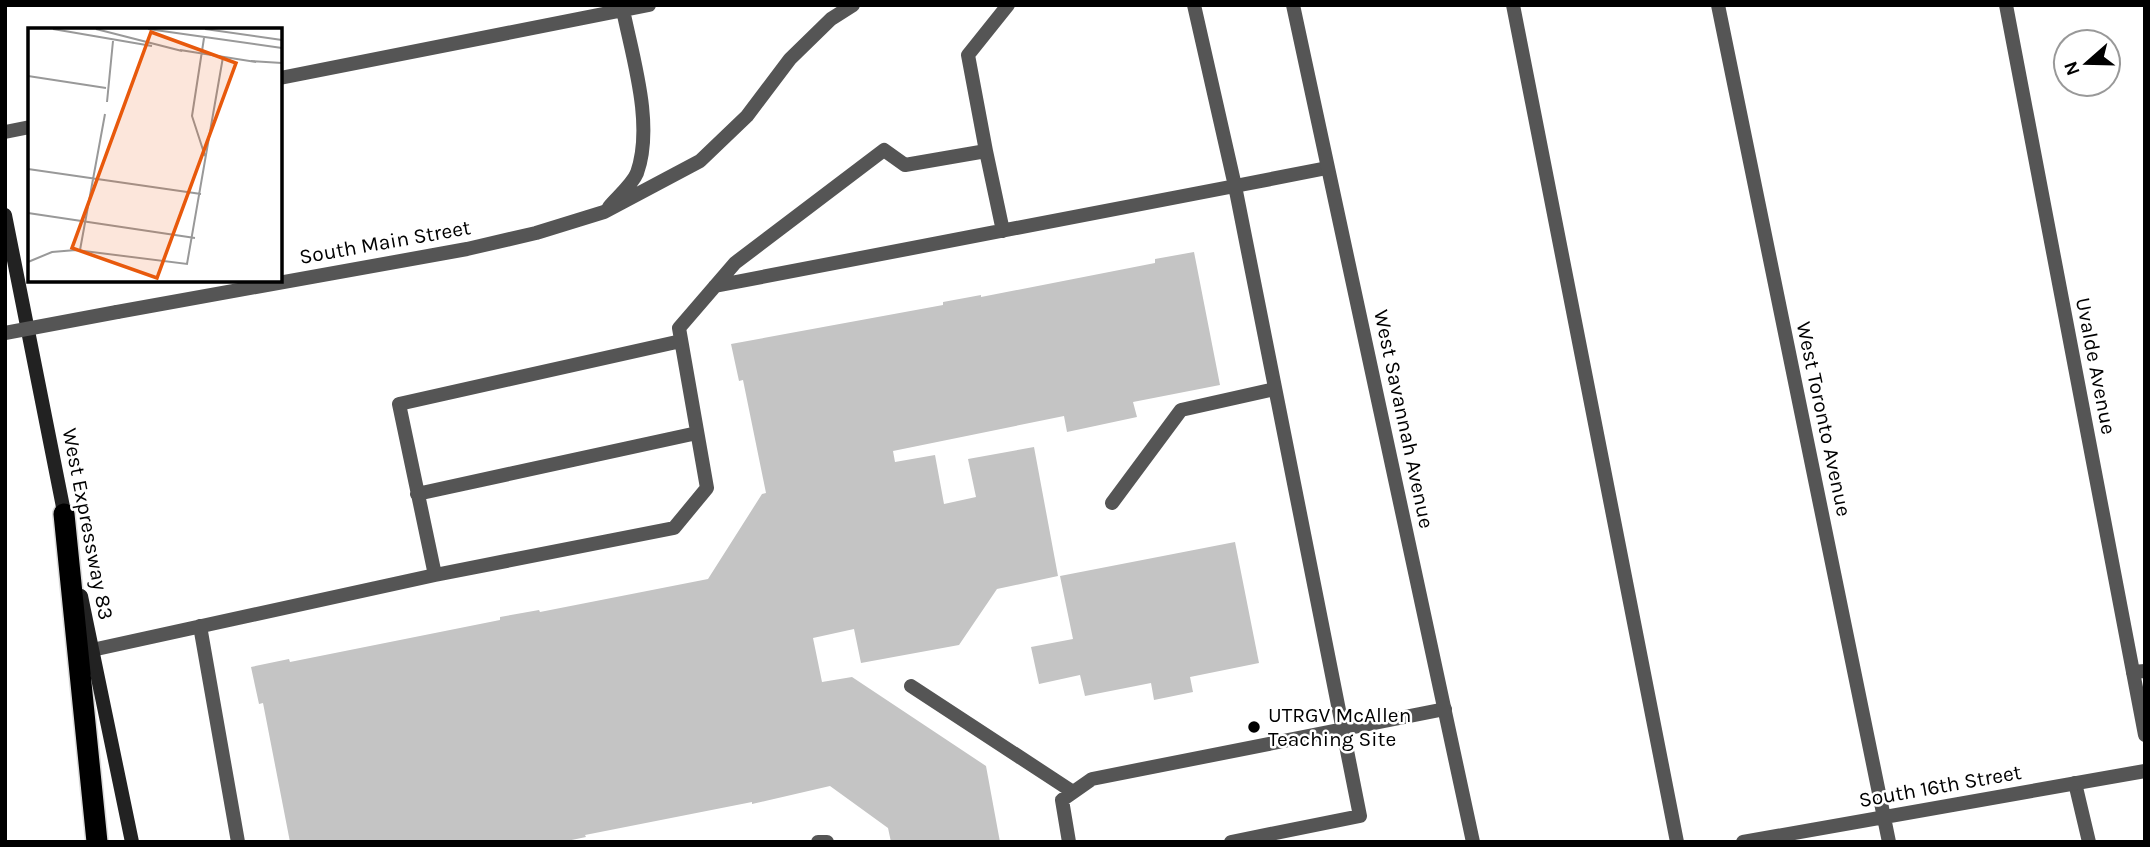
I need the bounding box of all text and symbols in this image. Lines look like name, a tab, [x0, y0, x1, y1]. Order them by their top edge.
inset map	[28, 28, 282, 282]
north arrow	[2052, 28, 2122, 98]
text: N	[2059, 58, 2085, 79]
street label: South Main Street	[298, 215, 473, 269]
street label: Uvalde Avenue	[2071, 295, 2121, 437]
street label: West Savannah Avenue	[1369, 308, 1439, 530]
street label: West Toronto Avenue	[1792, 319, 1856, 519]
street label: West Expressway 83	[58, 426, 118, 622]
place label: UTRGV McAllen Teaching Site	[1268, 703, 1411, 751]
marker: UTRGV McAllen Teaching Site	[1246, 719, 1262, 735]
street label: South 16th Street	[1857, 760, 2023, 812]

